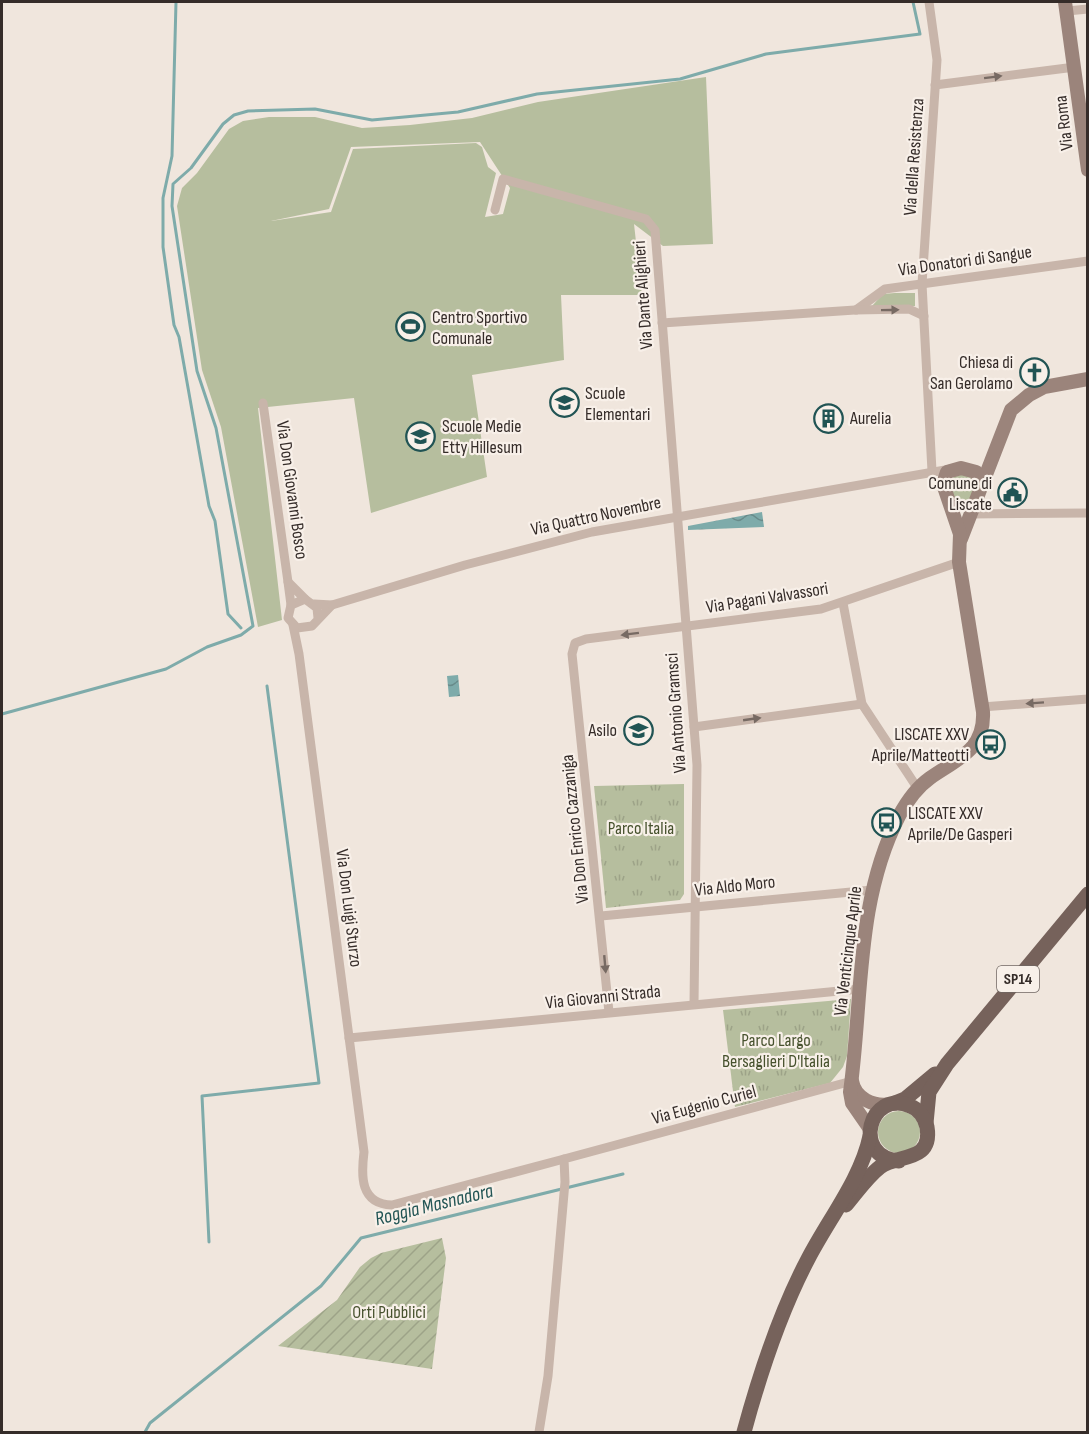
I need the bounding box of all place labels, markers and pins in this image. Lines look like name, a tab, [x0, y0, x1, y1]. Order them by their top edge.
place label: Centro Sportivo Comunale	[432, 307, 527, 349]
sports icon: Centro Sportivo Comunale	[395, 311, 427, 343]
place label: Chiesa di San Gerolamo	[930, 352, 1013, 394]
church icon: Chiesa di San Gerolamo	[1018, 356, 1050, 388]
place label: Scuole Elementari	[585, 383, 650, 425]
school or university icon: Scuole Elementari	[548, 387, 580, 419]
building icon: Aurelia	[813, 402, 845, 434]
place label: Aurelia	[849, 408, 891, 429]
place label: Scuole Medie Etty Hillesum	[442, 416, 522, 458]
school or university icon: Scuole Medie Etty Hillesum	[405, 420, 437, 452]
place label: Comune di Liscate	[928, 473, 992, 515]
public building icon: Comune di Liscate	[997, 477, 1029, 509]
school or university icon: Asilo	[622, 714, 654, 746]
place label: Asilo	[588, 720, 617, 741]
place label: LISCATE XXV Aprile/Matteotti	[871, 724, 969, 766]
bus stop icon: LISCATE XXV Aprile/Matteotti	[974, 728, 1006, 760]
place label: LISCATE XXV Aprile/De Gasperi	[907, 803, 1012, 845]
bus stop icon: LISCATE XXV Aprile/De Gasperi	[871, 807, 903, 839]

